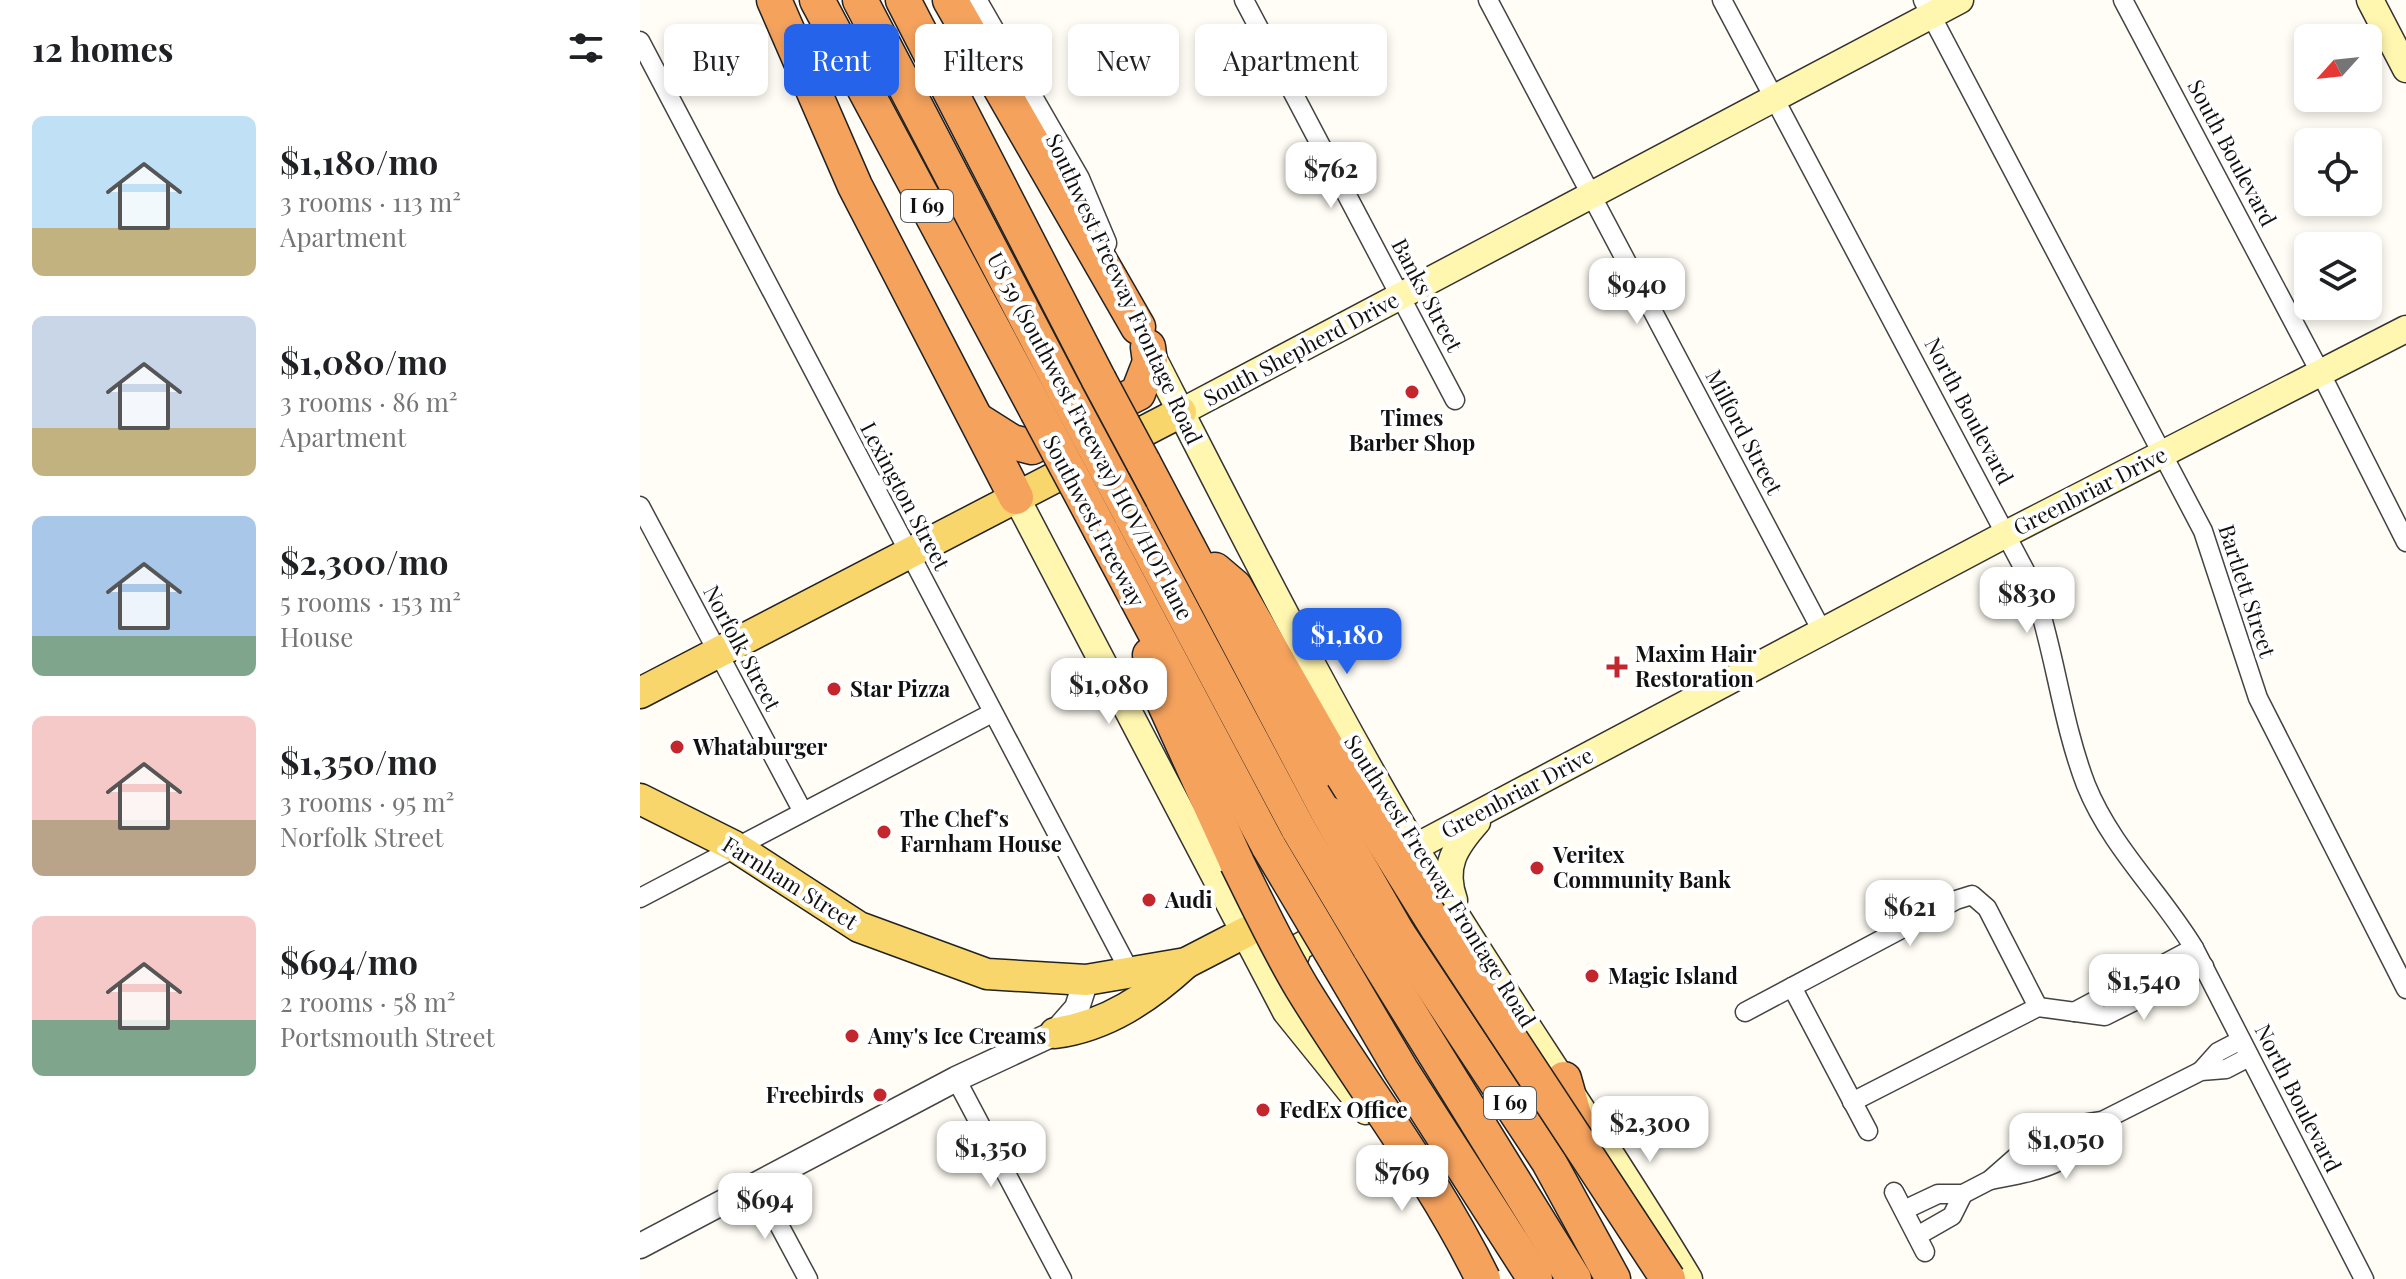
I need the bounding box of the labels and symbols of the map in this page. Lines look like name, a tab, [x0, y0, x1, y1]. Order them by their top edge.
north arrow	[2294, 24, 2382, 112]
street label: South Boulevard	[2182, 74, 2284, 231]
street label: Southwest Freeway Frontage Road	[1040, 128, 1210, 449]
pin: $762	[1284, 142, 1378, 210]
road number: I 69	[901, 190, 953, 222]
street label: Banks Street	[1385, 233, 1471, 358]
street label: US 59 (Southwest Freeway) HOV/HOT lane	[981, 247, 1199, 625]
pin: $940	[1590, 258, 1684, 326]
street label: South Shepherd Drive	[1198, 284, 1403, 412]
street label: North Boulevard	[1918, 332, 2021, 490]
street label: Milford Street	[1699, 364, 1791, 500]
marker: Times Barber Shop	[1403, 383, 1421, 401]
place label: Times Barber Shop	[1349, 402, 1475, 457]
street label: Lexington Street	[854, 416, 958, 576]
street label: Southwest Freeway	[1038, 430, 1150, 612]
street label: Greenbriar Drive	[2008, 439, 2171, 542]
street label: Bartlett Street	[2212, 520, 2284, 662]
pin: $830	[1980, 567, 2074, 635]
street label: Norfolk Street	[697, 579, 789, 717]
pin: $1,180	[1282, 608, 1412, 676]
place label: Maxim Hair Restoration	[1635, 638, 1757, 693]
marker: Maxim Hair Restoration	[1606, 656, 1628, 678]
pin: $1,080	[1044, 658, 1174, 726]
place label: Star Pizza	[850, 673, 951, 703]
marker: Star Pizza	[825, 680, 843, 698]
street label: Southwest Freeway Frontage Road	[1338, 729, 1544, 1033]
place label: Whataburger	[692, 731, 828, 761]
marker: Whataburger	[668, 738, 686, 756]
street label: Greenbriar Drive	[1435, 739, 1598, 845]
place label: The Chef’s Farnham House	[900, 803, 1062, 858]
marker: The Chef’s Farnham House	[875, 823, 893, 841]
street label: Farnham Street	[717, 829, 865, 936]
place label: Veritex Community Bank	[1552, 839, 1731, 894]
marker: Veritex Community Bank	[1528, 859, 1546, 877]
pin: $621	[1863, 880, 1957, 948]
place label: Audi	[1164, 884, 1213, 914]
marker: Audi	[1140, 891, 1158, 909]
pin: $1,540	[2079, 954, 2209, 1022]
place label: Magic Island	[1608, 960, 1738, 990]
marker: Magic Island	[1583, 967, 1601, 985]
street label: North Boulevard	[2249, 1018, 2349, 1177]
place label: Amy's Ice Creams	[867, 1020, 1046, 1050]
marker: Amy's Ice Creams	[843, 1027, 861, 1045]
place label: Freebirds	[766, 1079, 864, 1109]
marker: Freebirds	[871, 1086, 889, 1104]
road number: I 69	[1484, 1087, 1536, 1119]
place label: FedEx Office	[1279, 1094, 1407, 1124]
pin: $2,300	[1585, 1096, 1715, 1164]
marker: FedEx Office	[1254, 1101, 1272, 1119]
pin: $1,050	[2001, 1113, 2131, 1181]
pin: $1,350	[926, 1121, 1056, 1189]
pin: $769	[1355, 1145, 1449, 1213]
pin: $694	[718, 1173, 812, 1241]

